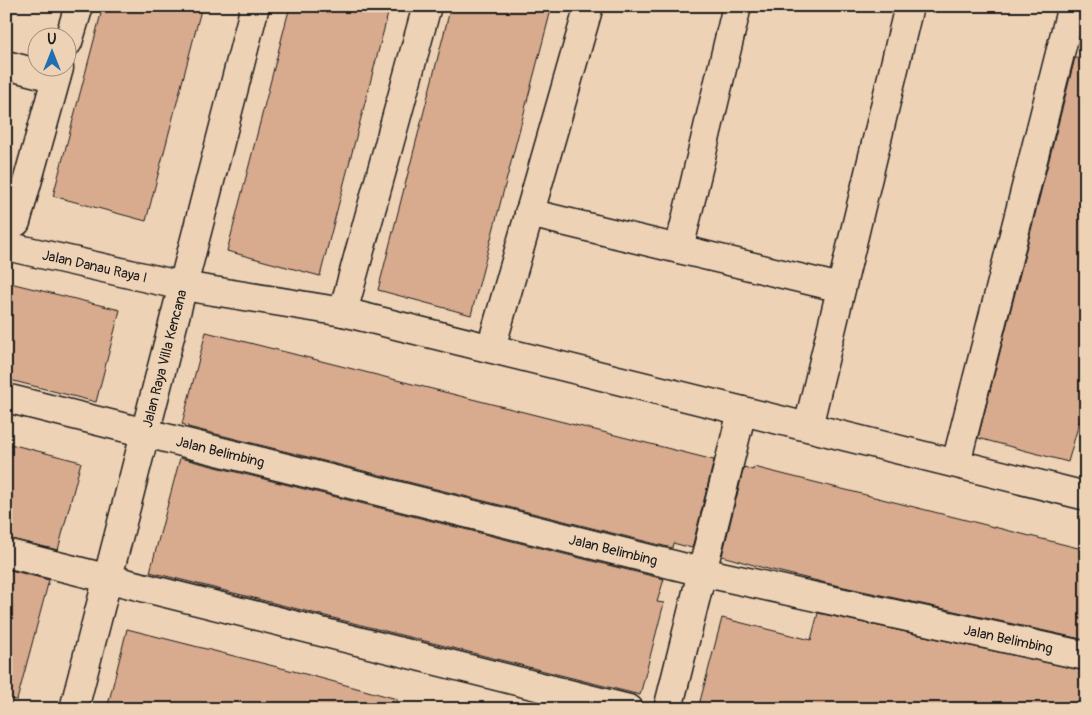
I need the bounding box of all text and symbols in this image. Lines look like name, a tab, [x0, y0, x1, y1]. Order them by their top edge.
north arrow	[28, 28, 78, 78]
text: U	[47, 31, 57, 48]
street label: Jalan Danau Raya I	[41, 246, 149, 287]
street label: Jalan Raya Villa Kencana	[139, 288, 191, 429]
street label: Jalan Belimbing	[174, 433, 266, 471]
street label: Jalan Belimbing	[567, 531, 659, 570]
street label: Jalan Belimbing	[962, 622, 1054, 657]

